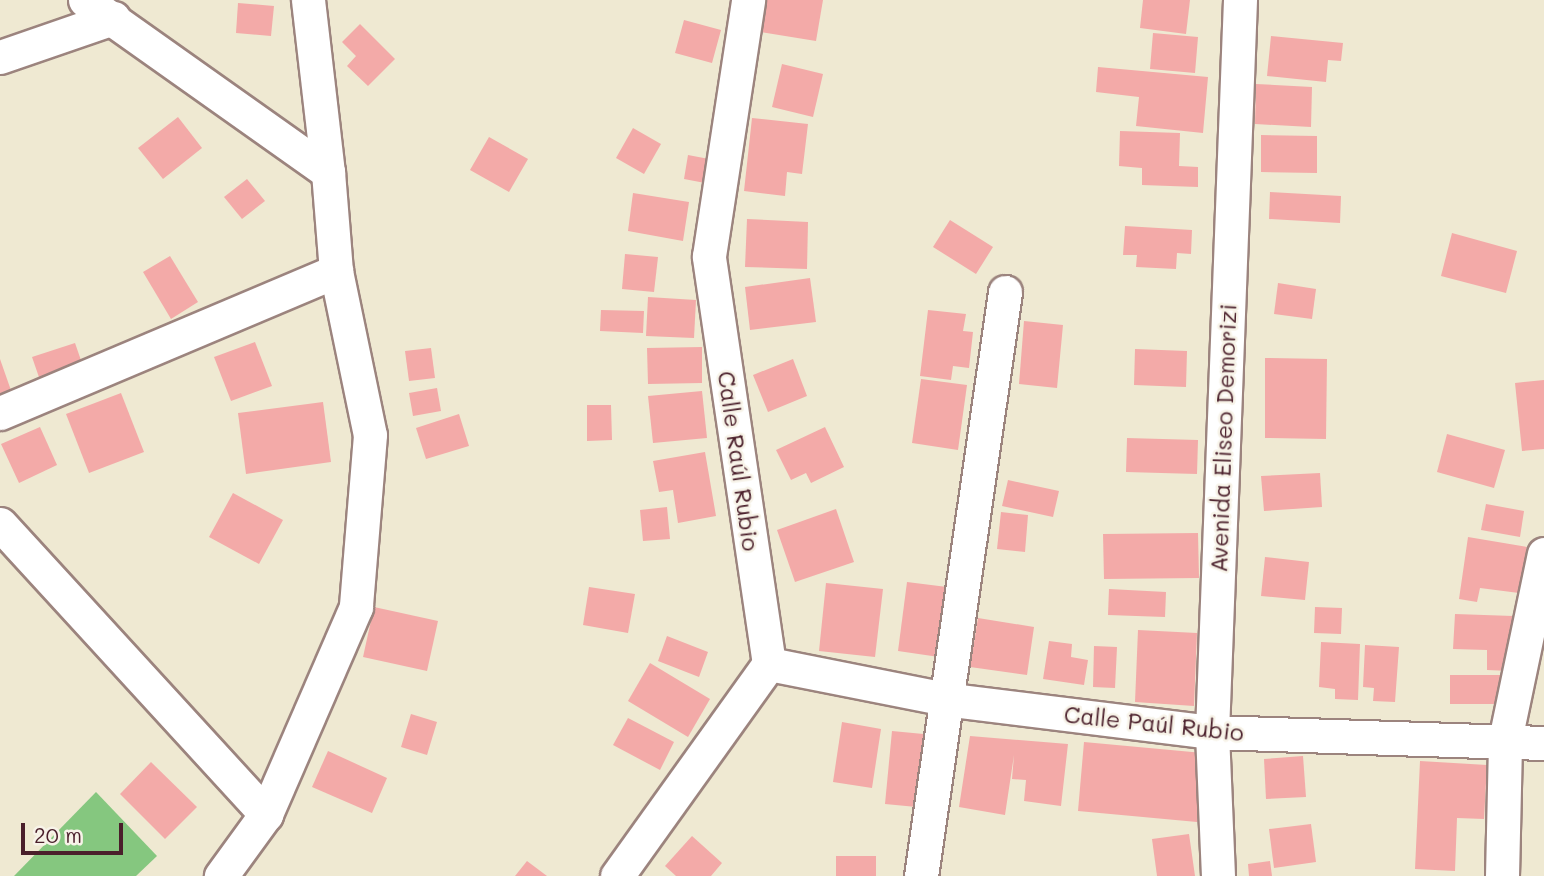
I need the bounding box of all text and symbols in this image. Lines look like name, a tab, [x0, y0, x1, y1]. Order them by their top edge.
street label: Avenida Eliseo Demorizi	[1205, 303, 1241, 573]
street label: Calle Raúl Rubio	[713, 369, 765, 553]
street label: Calle Paúl Rubio	[1063, 700, 1245, 746]
scale bar	[24, 810, 126, 854]
text: 20 m	[34, 821, 82, 848]

